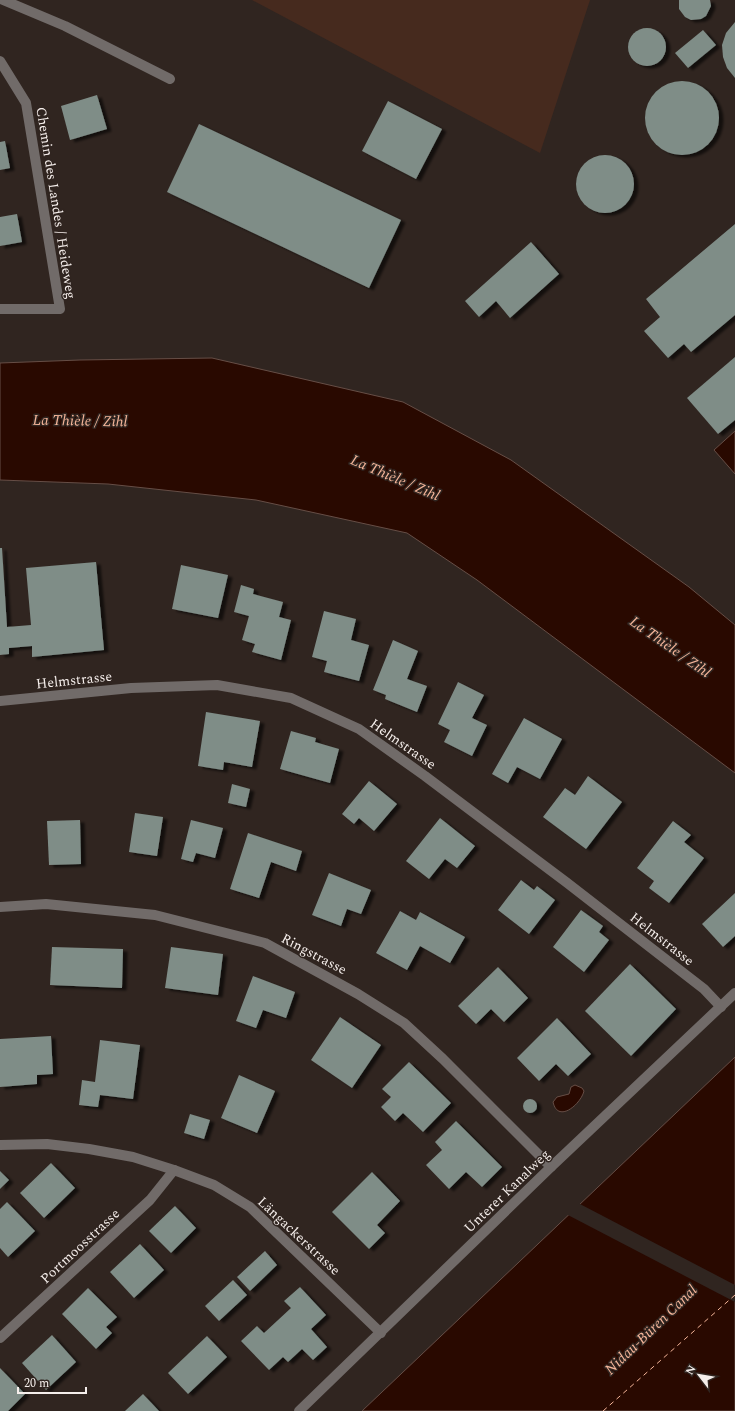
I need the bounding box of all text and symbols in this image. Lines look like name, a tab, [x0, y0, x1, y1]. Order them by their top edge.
street label: Chemin des Landes / Heideweg	[30, 105, 82, 301]
water label: La Thièle / Zihl	[32, 409, 128, 433]
water label: La Thièle / Zihl	[347, 449, 443, 507]
water label: La Thièle / Zihl	[624, 610, 716, 684]
street label: Helmstrasse	[35, 666, 113, 694]
street label: Helmstrasse	[366, 713, 441, 775]
street label: Helmstrasse	[625, 907, 699, 971]
street label: Ringstrasse	[278, 928, 351, 980]
street label: Unterer Kanalweg	[459, 1144, 555, 1238]
street label: Längackerstrasse	[253, 1192, 345, 1280]
street label: Portmoosstrasse	[35, 1203, 125, 1289]
water label: Nidau-Büren Canal	[601, 1281, 701, 1379]
north arrow	[679, 1355, 719, 1395]
scale bar	[18, 1369, 86, 1395]
text: 20 m	[24, 1374, 49, 1393]

